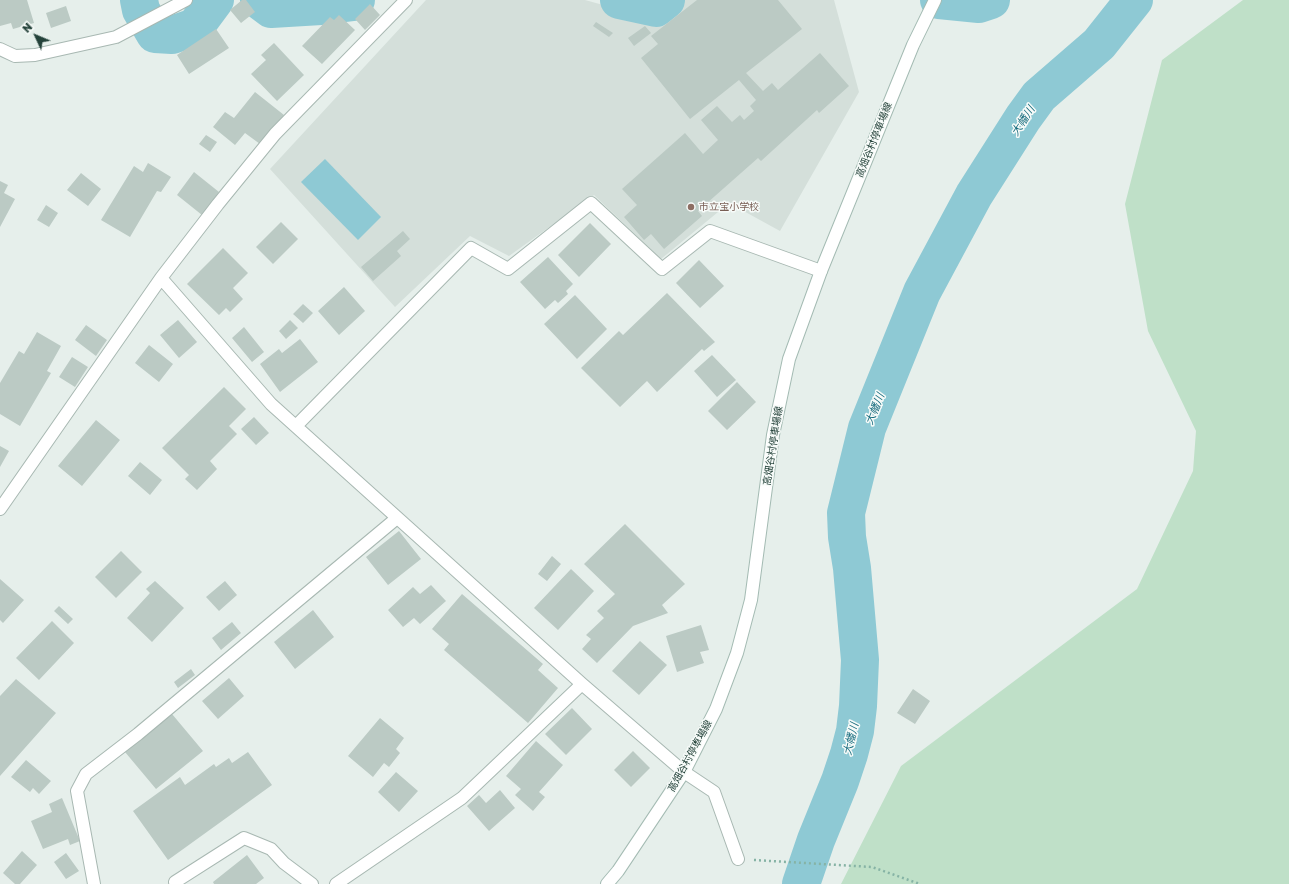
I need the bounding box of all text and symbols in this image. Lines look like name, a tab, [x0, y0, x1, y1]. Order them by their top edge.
north arrow	[16, 16, 56, 56]
text: N	[19, 20, 35, 35]
street label: 高畑谷村停車場線	[853, 101, 895, 179]
water label: 大幡川	[1008, 104, 1038, 138]
place label: 市立宝小学校	[699, 201, 759, 213]
marker: 市立宝小学校	[686, 202, 696, 212]
water label: 大幡川	[863, 391, 887, 427]
street label: 高畑谷村停車場線	[761, 406, 785, 486]
street label: 高畑谷村停車場線	[665, 718, 715, 794]
water label: 大幡川	[841, 721, 861, 757]

